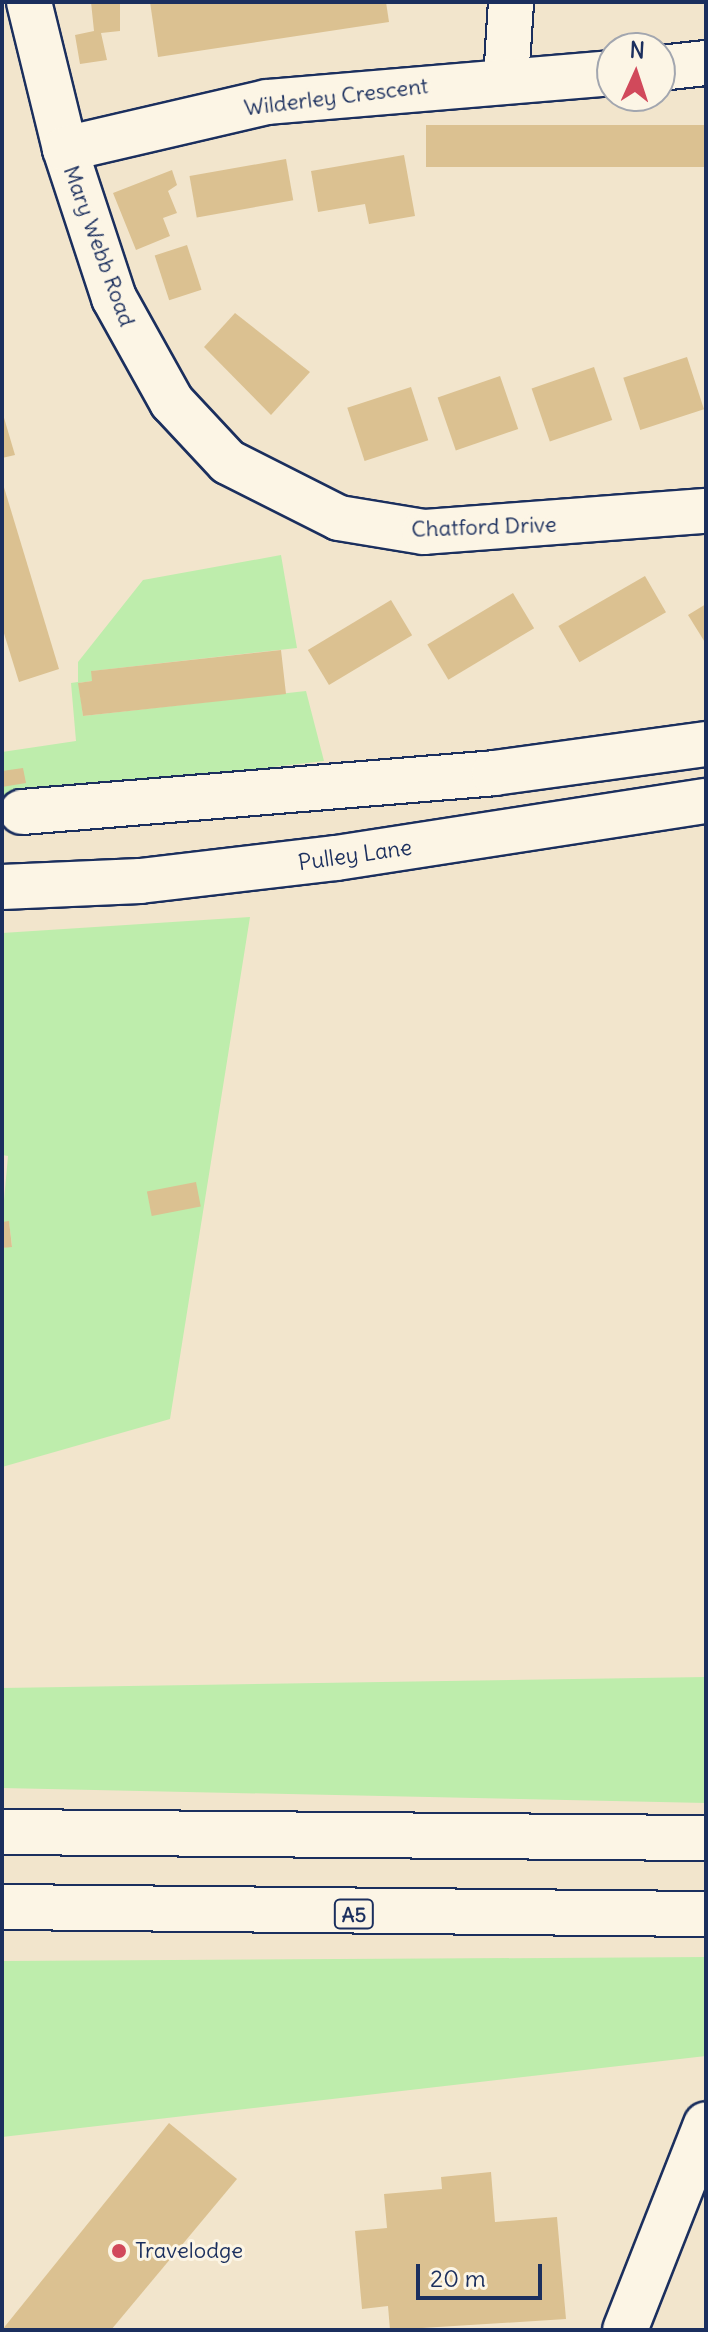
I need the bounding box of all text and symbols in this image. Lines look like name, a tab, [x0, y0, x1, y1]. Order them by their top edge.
north arrow	[596, 32, 676, 112]
text: N	[629, 36, 645, 64]
street label: Wilderley Crescent	[242, 73, 430, 121]
street label: Mary Webb Road	[58, 162, 140, 330]
street label: Chatford Drive	[411, 511, 557, 543]
street label: Pulley Lane	[296, 834, 414, 876]
road number: A5	[332, 1898, 376, 1930]
place label: Travelodge	[135, 2238, 243, 2264]
marker: Travelodge	[110, 2242, 128, 2260]
scale bar	[420, 2248, 546, 2298]
text: 20 m	[430, 2263, 486, 2293]

